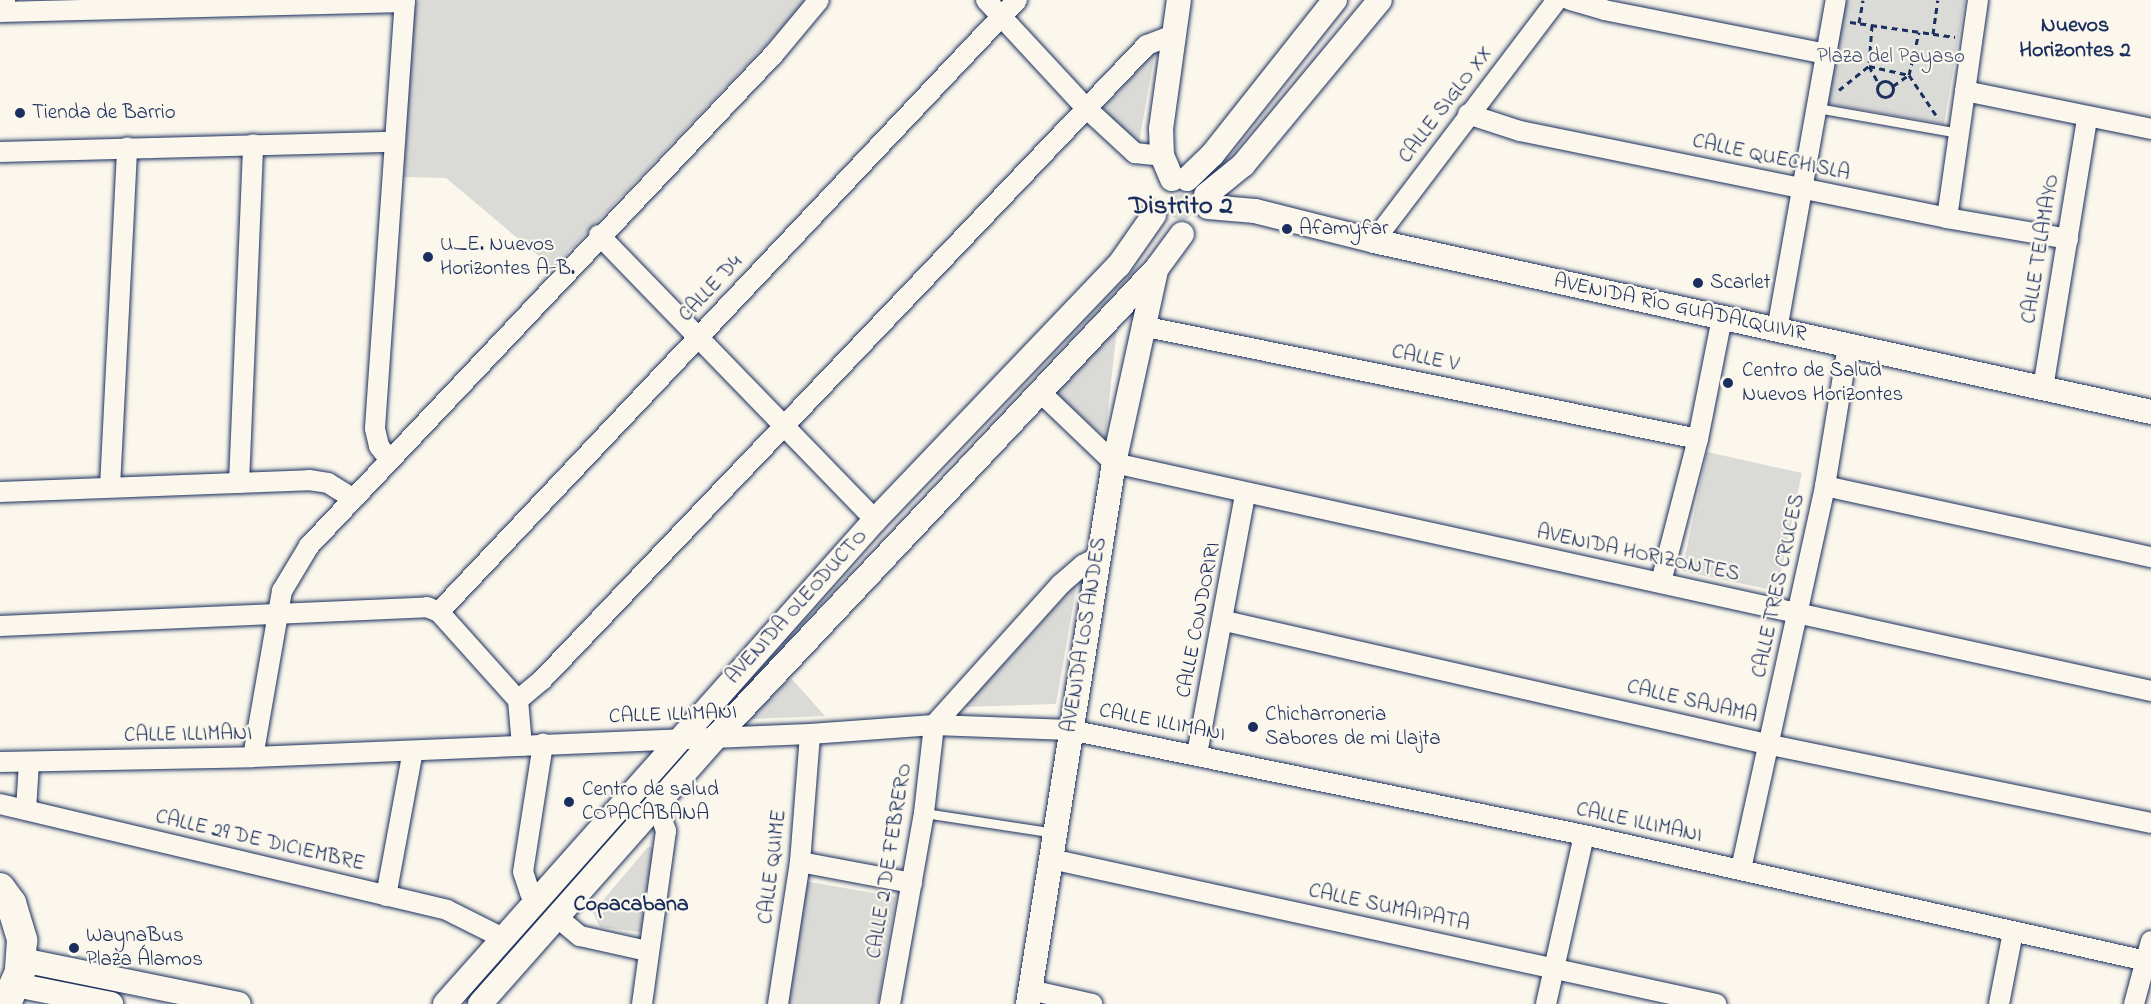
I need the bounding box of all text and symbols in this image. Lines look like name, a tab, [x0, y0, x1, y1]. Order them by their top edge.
district label: Nuevos Horizontes 2	[2019, 13, 2131, 64]
street label: CALLE SIGLO XX	[1394, 41, 1498, 169]
park label: Plaza del Payaso	[1817, 44, 1965, 70]
place label: Tienda de Barrio	[32, 100, 176, 126]
marker: Tienda de Barrio	[13, 106, 27, 120]
street label: CALLE QUECHISLA	[1690, 129, 1852, 187]
street label: CALLE TELAMAYO	[2017, 172, 2065, 326]
district label: Distrito 2	[1129, 191, 1233, 223]
place label: Afamyfar	[1299, 216, 1389, 242]
marker: Afamyfar	[1280, 222, 1294, 236]
place label: U_E. Nuevos Horizontes A-B.	[440, 232, 575, 282]
marker: U_E. Nuevos Horizontes A-B.	[421, 250, 435, 264]
street label: CALLE D4	[674, 250, 748, 328]
street label: AVENIDA RÍO GUADALQUIVIR	[1551, 269, 1809, 347]
place label: Scarlet	[1710, 270, 1771, 296]
marker: Scarlet	[1691, 276, 1705, 290]
street label: CALLE V	[1389, 340, 1461, 378]
place label: Centro de Salud Nuevos Horizontes	[1742, 358, 1903, 408]
marker: Centro de Salud Nuevos Horizontes	[1719, 374, 1737, 392]
street label: CALLE TRES CRUCES	[1747, 492, 1811, 680]
street label: AVENIDA HORIZONTES	[1534, 520, 1742, 588]
street label: AVENIDA OLEODUCTO	[721, 524, 873, 690]
street label: AVENIDA LOS ANDES	[1057, 536, 1113, 734]
street label: CALLE CONDORIRI	[1172, 540, 1226, 700]
street label: CALLE SAJAMA	[1624, 675, 1760, 729]
street label: CALLE ILLIMANI	[1097, 698, 1227, 748]
street label: CALLE ILLIMANI	[609, 700, 737, 730]
place label: Chicharroneria Sabores de mi Llajta	[1265, 702, 1441, 752]
marker: Chicharroneria Sabores de mi Llajta	[1246, 720, 1260, 734]
street label: CALLE ILLIMANI	[124, 721, 252, 749]
street label: CALLE 2 DE FEBRERO	[862, 762, 918, 960]
place label: Centro de salud COPACABANA	[582, 777, 719, 827]
marker: Centro de salud COPACABANA	[560, 793, 578, 811]
street label: CALLE ILLIMANI	[1574, 797, 1704, 849]
street label: CALLE 29 DE DICIEMBRE	[153, 805, 367, 877]
street label: CALLE QUIME	[753, 808, 793, 926]
street label: CALLE SUMAIPATA	[1306, 879, 1472, 937]
district label: Copacabana	[573, 893, 689, 919]
place label: WaynaBus Plaza Álamos	[86, 923, 203, 973]
marker: WaynaBus Plaza Álamos	[67, 941, 81, 955]

